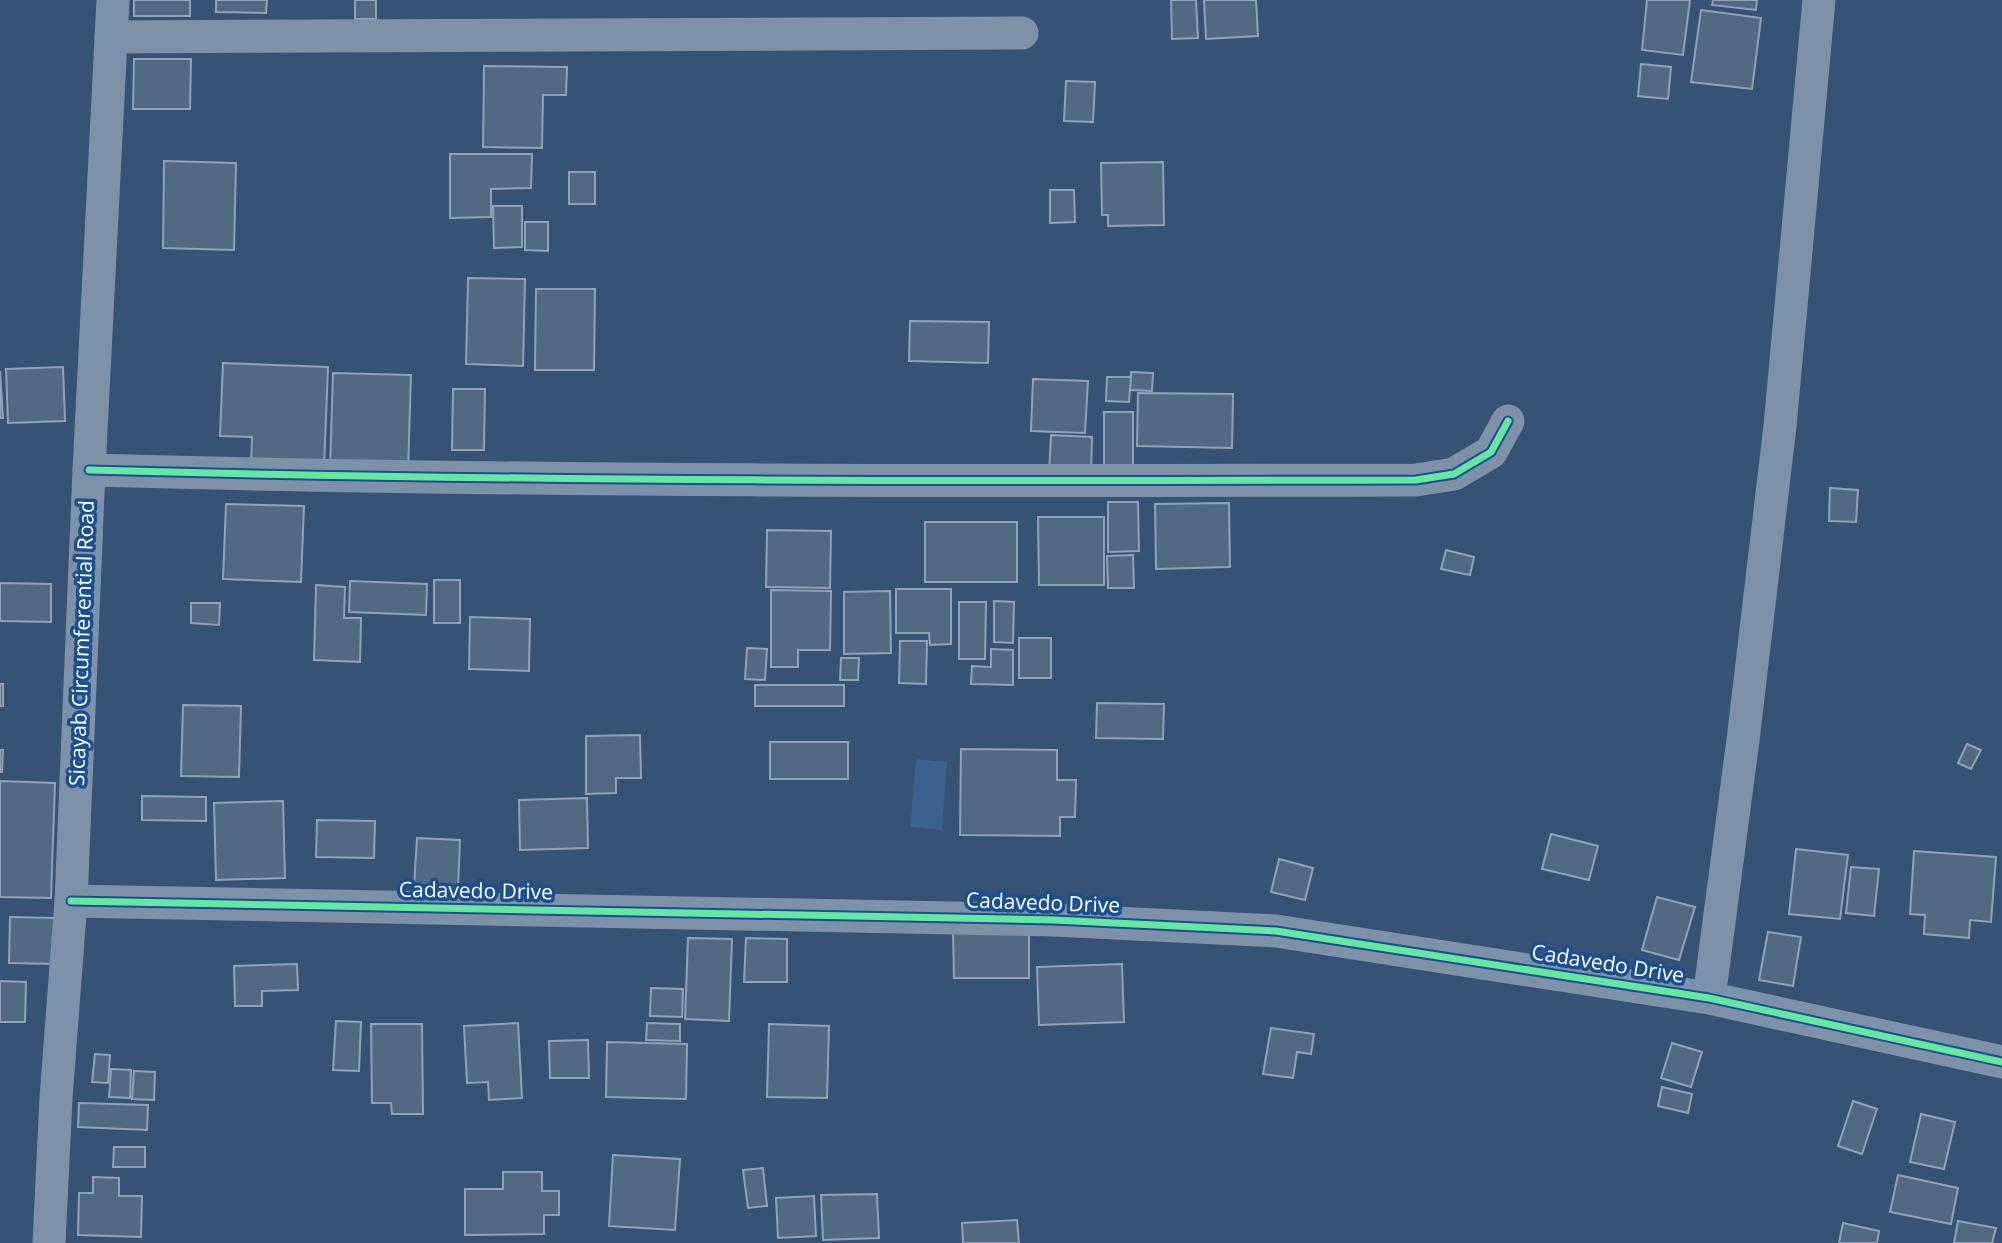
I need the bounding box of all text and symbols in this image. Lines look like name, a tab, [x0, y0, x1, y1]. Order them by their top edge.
street label: Sicayab Circumferential Road	[62, 500, 100, 786]
street label: Cadavedo Drive	[399, 875, 553, 905]
street label: Cadavedo Drive	[966, 885, 1121, 919]
street label: Cadavedo Drive	[1530, 937, 1686, 989]

